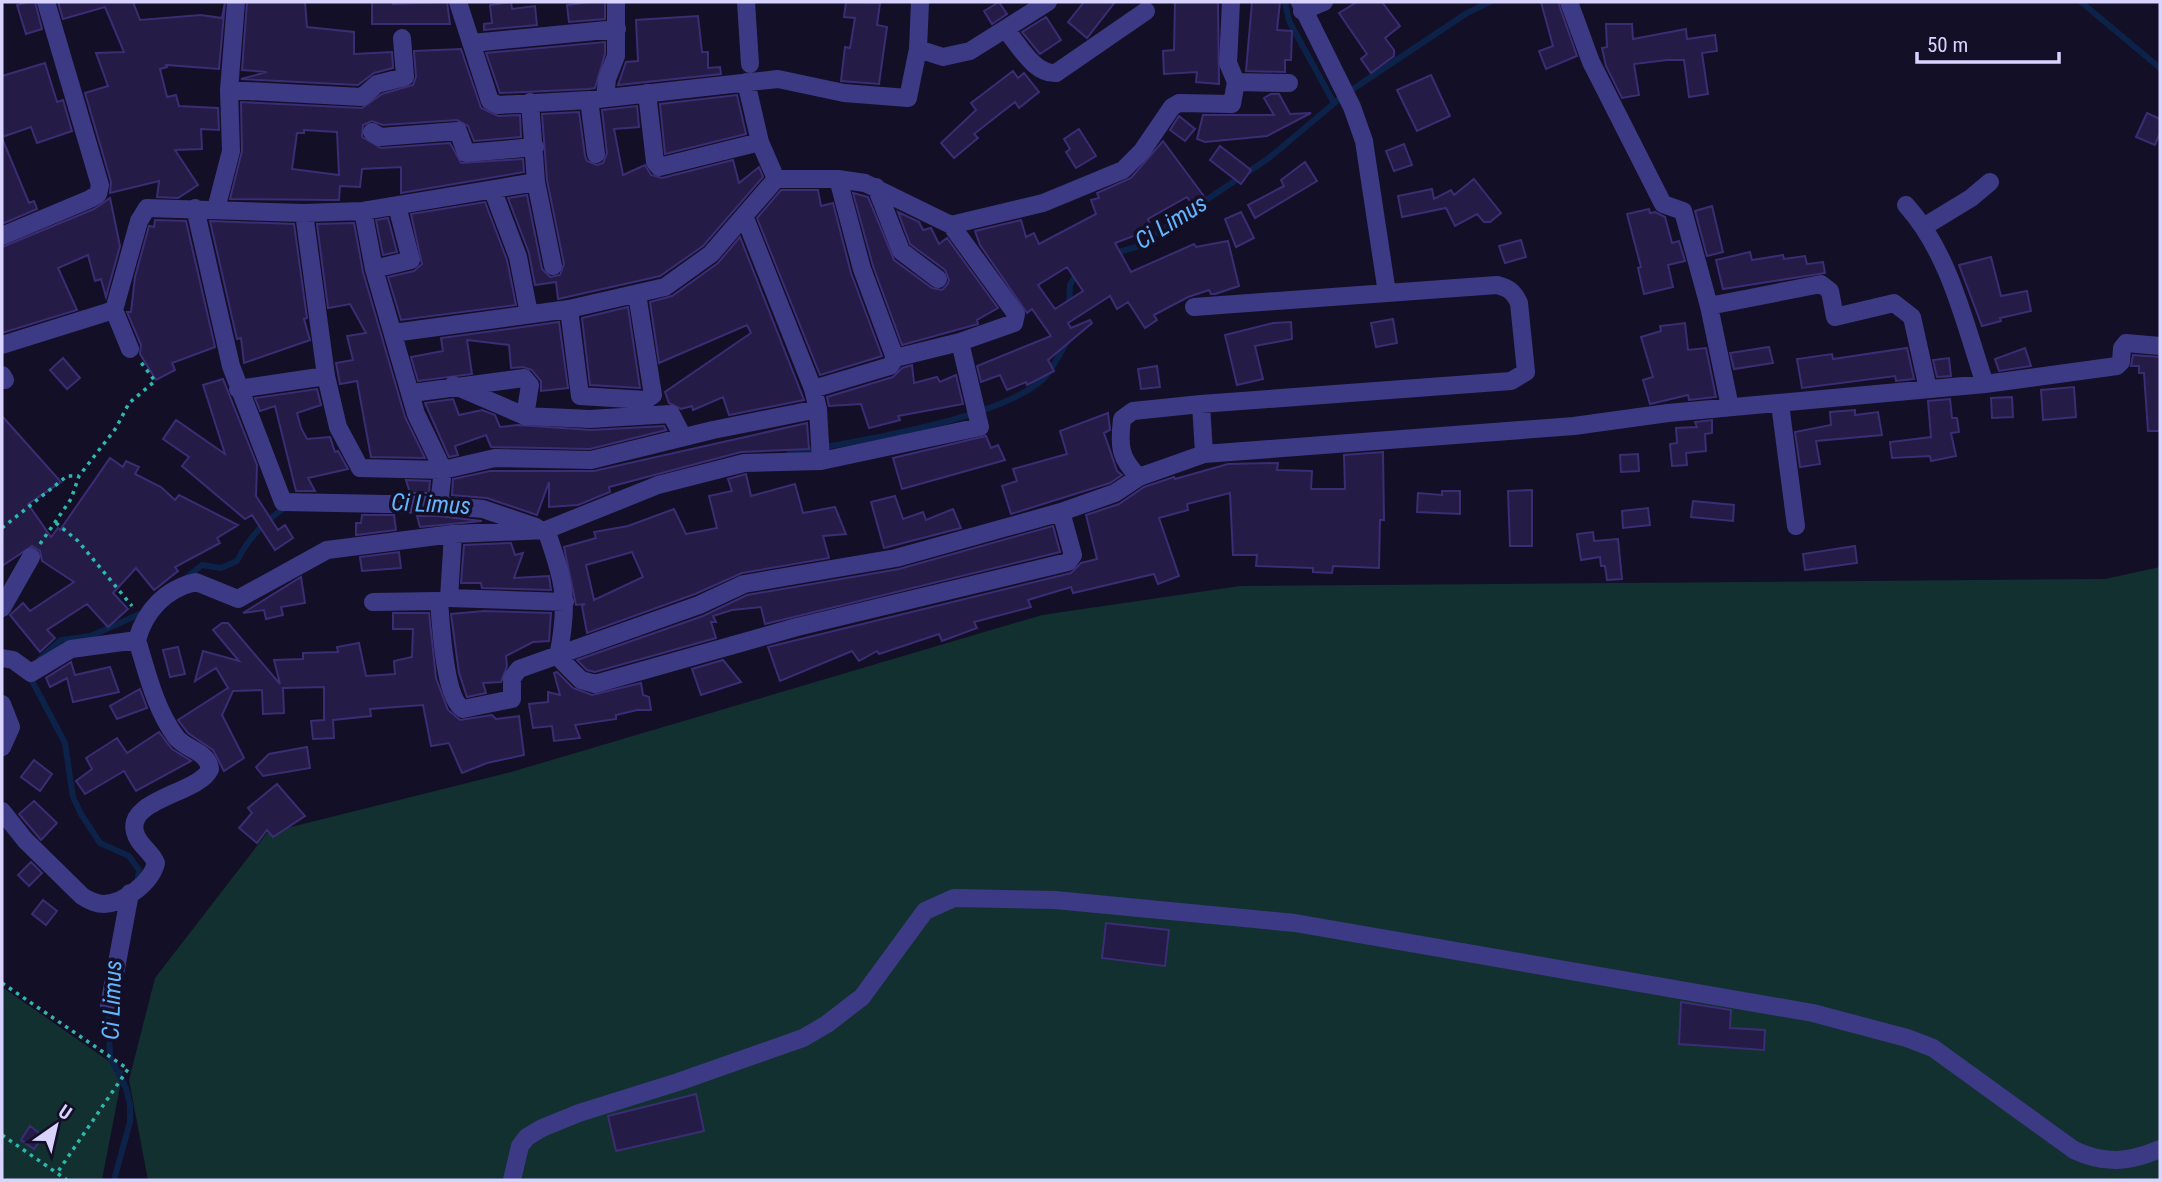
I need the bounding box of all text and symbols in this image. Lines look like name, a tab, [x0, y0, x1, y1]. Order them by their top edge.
scale bar	[1917, 21, 2059, 65]
text: 50 m	[1927, 33, 1968, 57]
water label: Ci Limus	[1130, 189, 1212, 255]
water label: Ci Limus	[390, 488, 472, 520]
water label: Ci Limus	[97, 960, 127, 1040]
north arrow	[21, 1091, 91, 1161]
text: U	[54, 1100, 76, 1125]

